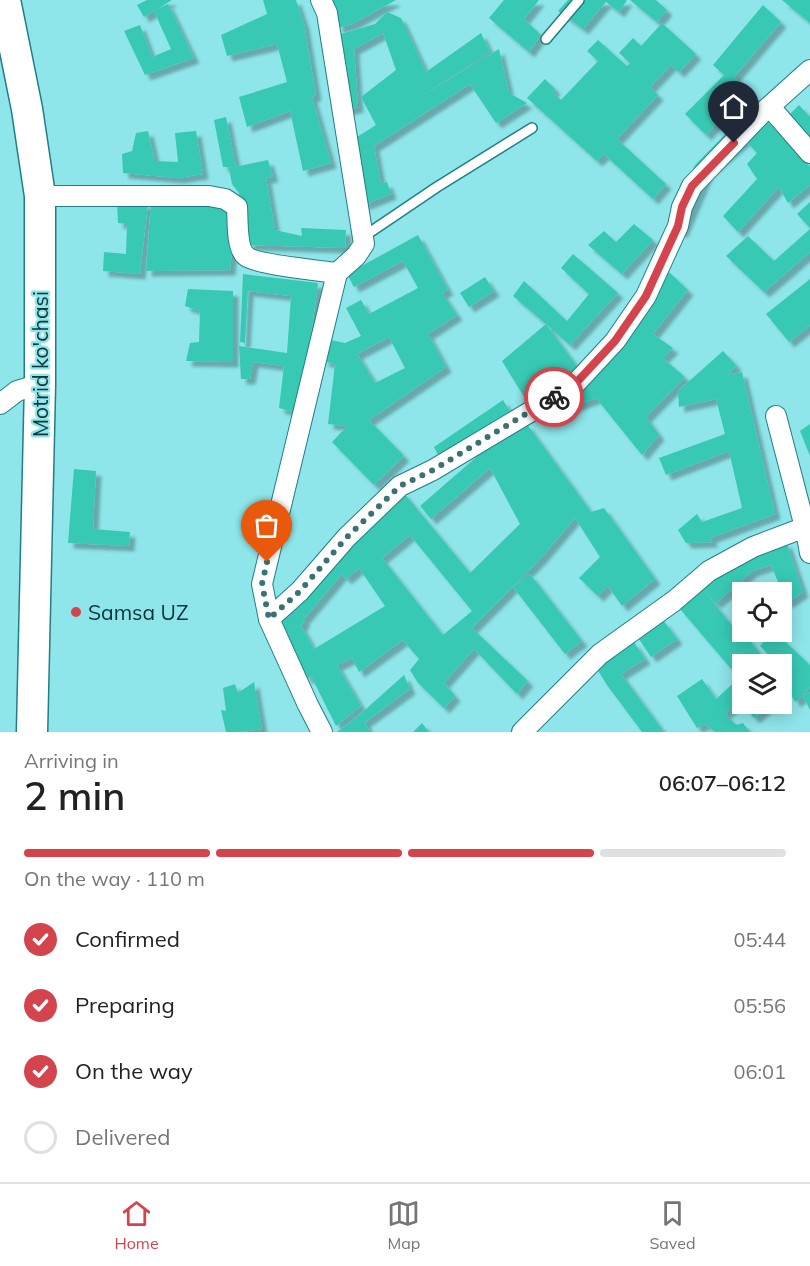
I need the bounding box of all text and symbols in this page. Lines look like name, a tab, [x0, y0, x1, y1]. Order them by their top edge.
pin	[708, 81, 759, 143]
icon: home	[717, 90, 750, 123]
street label: Motrid ko'chasi	[27, 291, 53, 437]
courier	[524, 367, 584, 427]
icon: bike	[538, 381, 571, 414]
pin	[241, 500, 292, 562]
icon: bag	[250, 509, 283, 542]
map controls	[732, 582, 792, 714]
button: locate	[732, 582, 792, 642]
place label: Samsa UZ	[88, 599, 188, 625]
marker: Samsa UZ	[69, 605, 83, 619]
button: layers	[732, 654, 792, 714]
text: Arriving in	[24, 748, 119, 773]
text: 06:07–06:12	[659, 769, 786, 797]
text: 2 min	[24, 771, 125, 820]
text: On the way · 110 m	[24, 866, 205, 891]
icon: check	[24, 923, 57, 956]
text: Confirmed	[75, 925, 180, 953]
text: 05:44	[733, 927, 786, 952]
icon: check	[24, 989, 57, 1022]
text: Preparing	[75, 991, 175, 1019]
text: 05:56	[733, 993, 786, 1018]
icon: check	[24, 1055, 57, 1088]
text: On the way	[75, 1057, 193, 1085]
text: 06:01	[733, 1059, 786, 1084]
text: Delivered	[75, 1123, 170, 1151]
tab: Home	[114, 1197, 159, 1253]
tab: Map	[387, 1197, 420, 1253]
tab: Saved	[649, 1197, 696, 1253]

